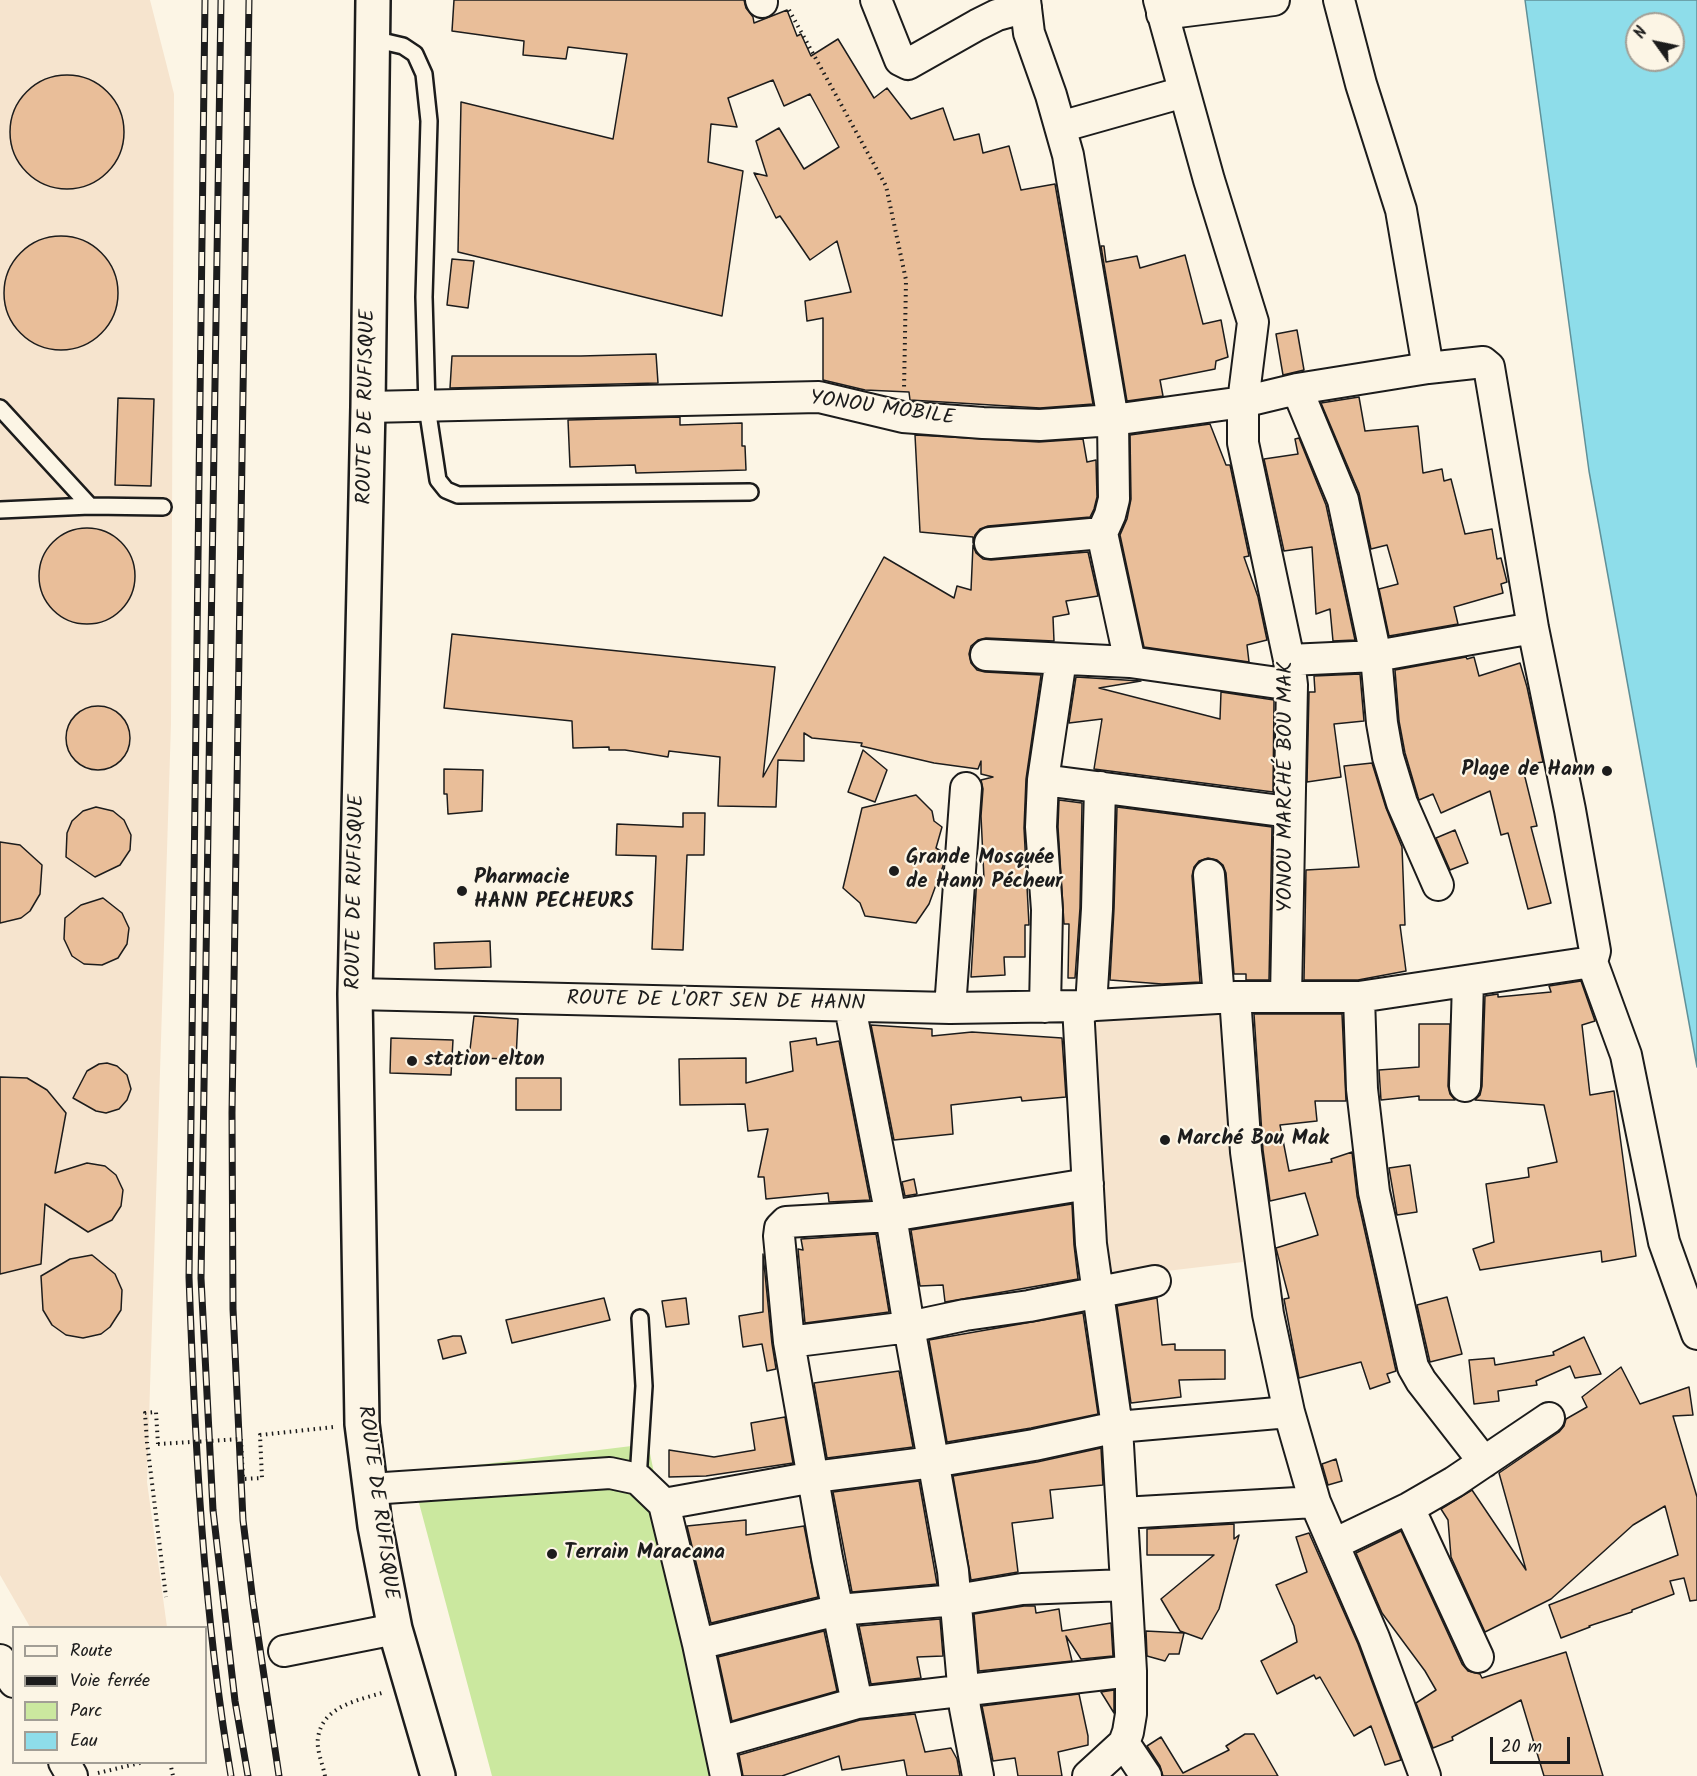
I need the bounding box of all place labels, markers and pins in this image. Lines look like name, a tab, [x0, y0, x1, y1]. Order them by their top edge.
place label: Plage de Hann	[1461, 758, 1595, 784]
marker: Plage de Hann	[1600, 764, 1614, 778]
place label: Grande Mosquée de Hann Pécheur	[906, 846, 1063, 896]
marker: Grande Mosquée de Hann Pécheur	[887, 864, 901, 878]
place label: Pharmacie HANN PECHEURS	[474, 866, 633, 916]
marker: Pharmacie HANN PECHEURS	[455, 884, 469, 898]
place label: station elton	[424, 1048, 545, 1074]
marker: station elton	[405, 1054, 419, 1068]
place label: Marché Bou Mak	[1177, 1127, 1329, 1153]
marker: Marché Bou Mak	[1158, 1133, 1172, 1147]
place label: Terrain Maracana	[564, 1541, 725, 1567]
marker: Terrain Maracana	[545, 1547, 559, 1561]

